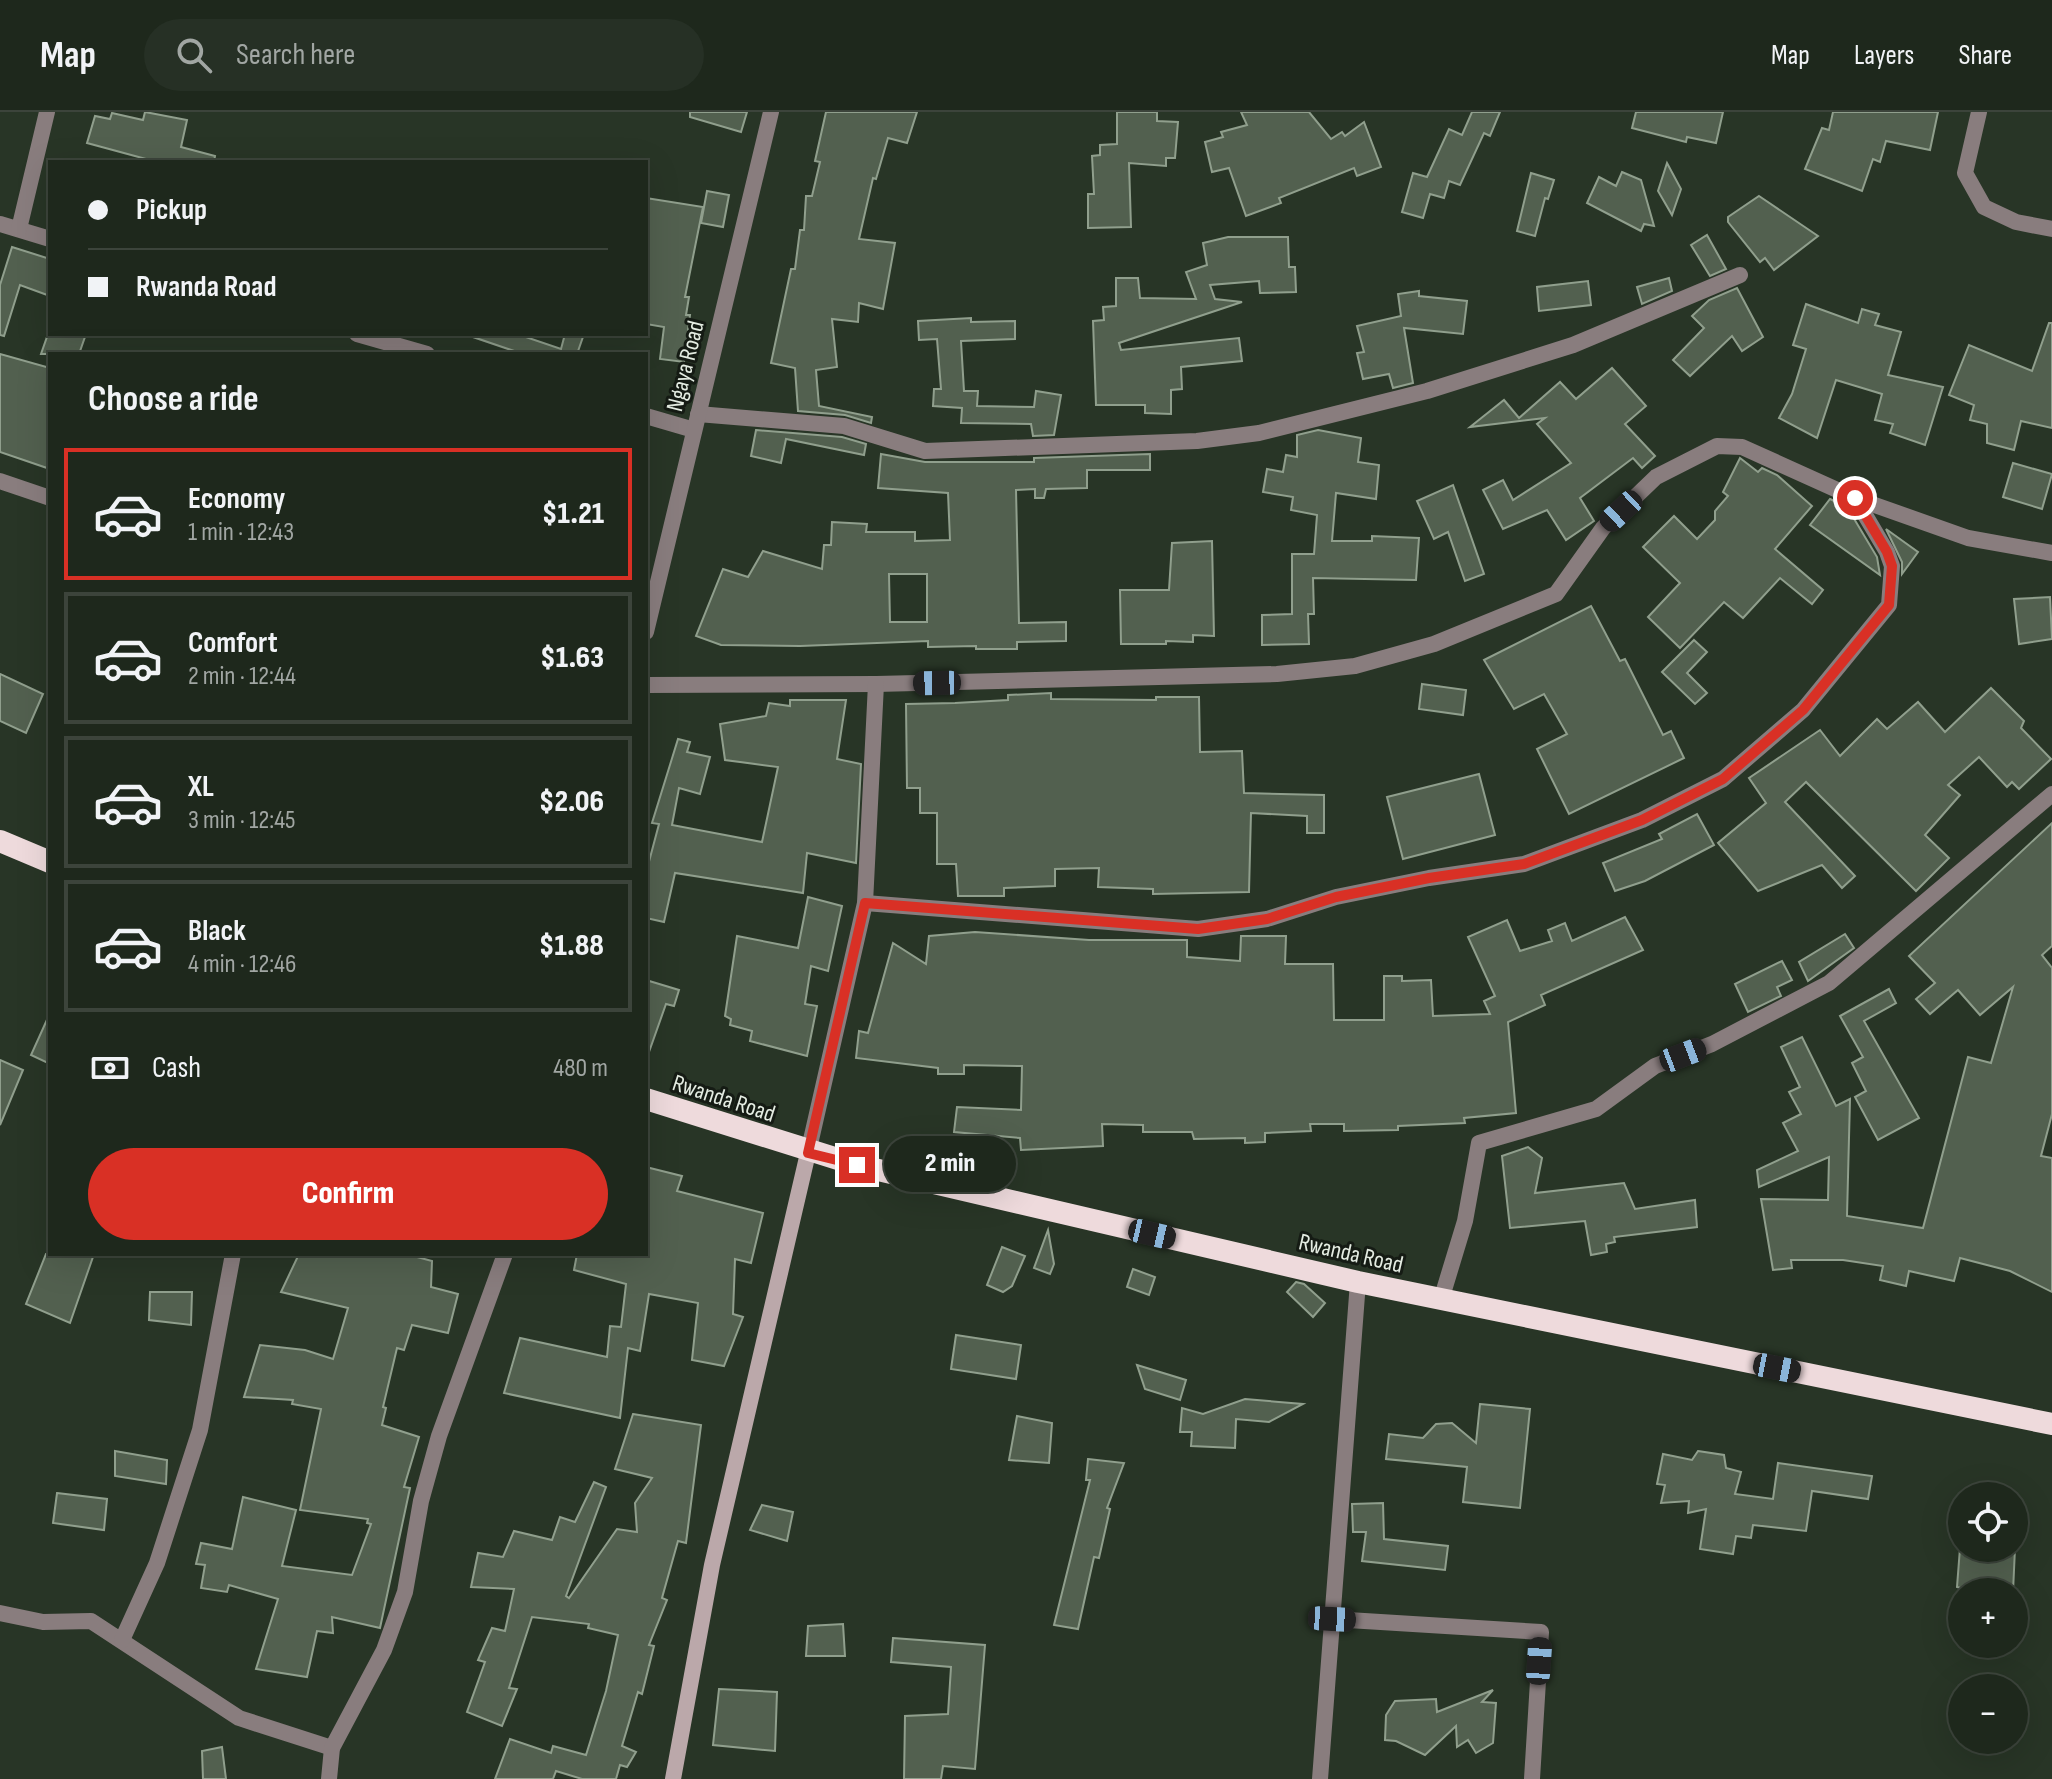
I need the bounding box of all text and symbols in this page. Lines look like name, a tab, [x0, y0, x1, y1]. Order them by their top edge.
search box	[144, 19, 704, 91]
text: Map	[40, 33, 96, 78]
icon: search	[172, 33, 216, 77]
text: Search here	[236, 37, 355, 73]
text: Map	[1771, 39, 1810, 72]
text: Layers	[1854, 39, 1914, 72]
text: Share	[1958, 39, 2012, 72]
text: Pickup	[136, 192, 207, 228]
text: Rwanda Road	[136, 269, 276, 305]
street label: Ngaya Road	[660, 318, 711, 415]
text: Choose a ride	[88, 378, 259, 421]
icon: car	[92, 478, 164, 550]
route start	[1837, 480, 1873, 516]
text: Economy	[188, 481, 285, 517]
car	[1595, 486, 1647, 536]
text: $1.21	[542, 496, 604, 532]
text: 1 min · 12:43	[188, 517, 294, 548]
icon: car	[92, 622, 164, 694]
text: Comfort	[188, 625, 278, 661]
text: $1.63	[540, 640, 604, 676]
text: 2 min · 12:44	[188, 661, 296, 692]
car	[913, 671, 961, 695]
icon: car	[92, 766, 164, 838]
text: XL	[188, 769, 214, 805]
text: $2.06	[539, 784, 604, 820]
text: 3 min · 12:45	[188, 805, 296, 836]
icon: car	[92, 910, 164, 982]
text: Black	[188, 913, 246, 949]
text: $1.88	[539, 928, 604, 964]
text: 4 min · 12:46	[188, 949, 296, 980]
car	[1656, 1035, 1710, 1075]
icon: cash	[88, 1046, 132, 1090]
text: Cash	[152, 1050, 201, 1086]
text: 480 m	[553, 1053, 608, 1084]
street label: Rwanda Road	[669, 1068, 779, 1129]
callout: 2 min	[885, 1137, 1017, 1193]
route end	[839, 1147, 875, 1183]
button: Confirm	[88, 1148, 608, 1240]
text: 2 min	[925, 1148, 975, 1179]
car	[1126, 1217, 1178, 1251]
street label: Rwanda Road	[1296, 1227, 1406, 1280]
car	[1751, 1352, 1803, 1384]
map controls	[1948, 1482, 2028, 1754]
button: locate	[1948, 1482, 2028, 1562]
button: +	[1948, 1578, 2028, 1658]
car	[1307, 1606, 1357, 1632]
car	[1525, 1636, 1553, 1686]
button: −	[1948, 1674, 2028, 1754]

